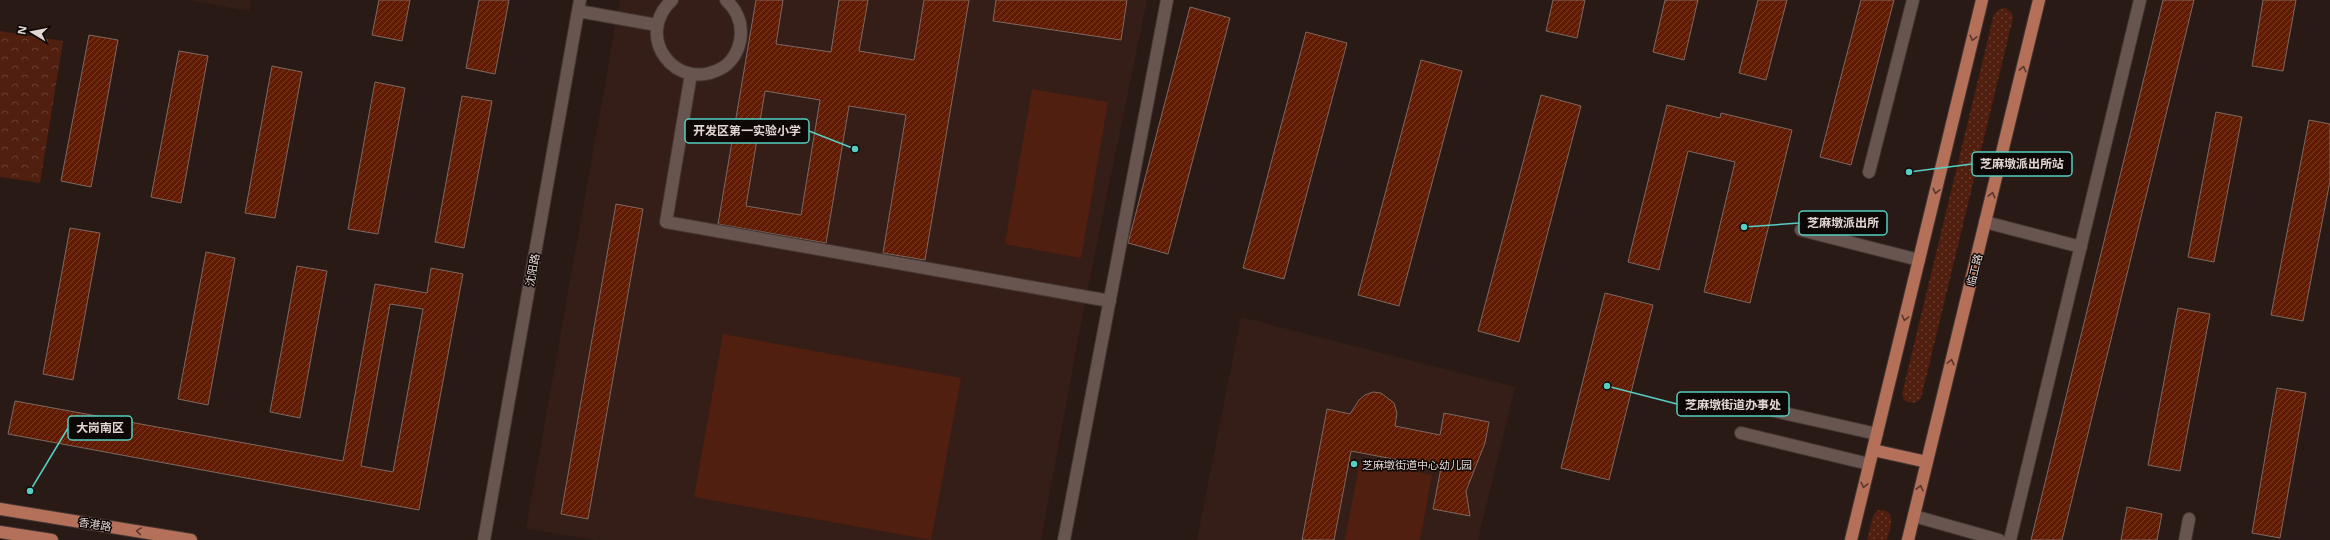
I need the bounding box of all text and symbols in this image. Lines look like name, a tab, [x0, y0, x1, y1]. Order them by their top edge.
north arrow	[12, 12, 52, 52]
text: N	[13, 24, 30, 36]
one-way arrow	[1969, 35, 1977, 41]
one-way arrow	[2018, 66, 2026, 72]
callout: 开发区第一实验小学	[685, 119, 809, 143]
text: 开发区第一实验小学	[693, 122, 801, 139]
callout: 芝麻墩派出所站	[1972, 152, 2072, 176]
text: 芝麻墩派出所站	[1980, 155, 2064, 172]
one-way arrow	[1932, 188, 1940, 195]
one-way arrow	[1987, 192, 1996, 199]
callout: 芝麻墩派出所	[1799, 211, 1887, 235]
text: 芝麻墩派出所	[1807, 214, 1879, 231]
street label: 沈阳路	[522, 252, 542, 288]
street label: 临工路	[1963, 252, 1985, 288]
one-way arrow	[1901, 314, 1910, 321]
one-way arrow	[1946, 359, 1955, 366]
callout: 芝麻墩街道办事处	[1677, 392, 1789, 416]
text: 芝麻墩街道办事处	[1685, 396, 1781, 413]
callout: 大岗南区	[68, 416, 132, 440]
text: 大岗南区	[76, 419, 124, 436]
place label: 芝麻墩街道中心幼儿园	[1362, 457, 1472, 472]
marker: 芝麻墩街道中心幼儿园	[1349, 459, 1359, 469]
one-way arrow	[1861, 482, 1869, 488]
one-way arrow	[1916, 485, 1924, 492]
street label: 香港路	[78, 514, 112, 534]
one-way arrow	[135, 528, 142, 536]

